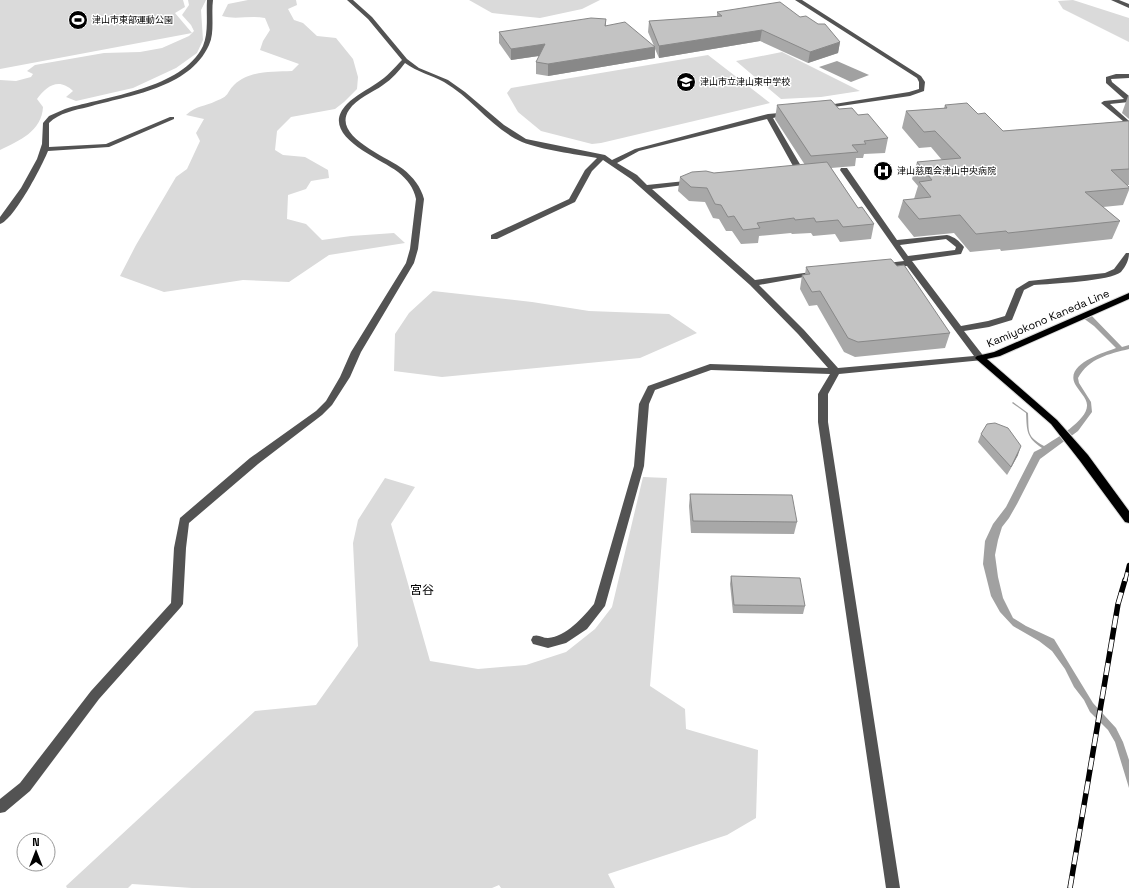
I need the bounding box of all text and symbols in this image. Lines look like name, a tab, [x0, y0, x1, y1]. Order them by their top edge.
sports icon: 津山市東部運動公園	[67, 9, 89, 31]
place label: 津山市東部運動公園	[92, 14, 173, 26]
school or university icon: 津山市立津山東中学校	[675, 71, 697, 93]
place label: 津山市立津山東中学校	[700, 76, 790, 88]
hospital icon: 津山慈風会津山中央病院	[872, 160, 894, 182]
place label: 津山慈風会津山中央病院	[897, 165, 996, 177]
street label: Kamiyokono Kaneda Line	[985, 286, 1111, 350]
district label: 宮谷	[410, 582, 434, 598]
north arrow	[16, 832, 56, 872]
text: N	[32, 835, 40, 849]

